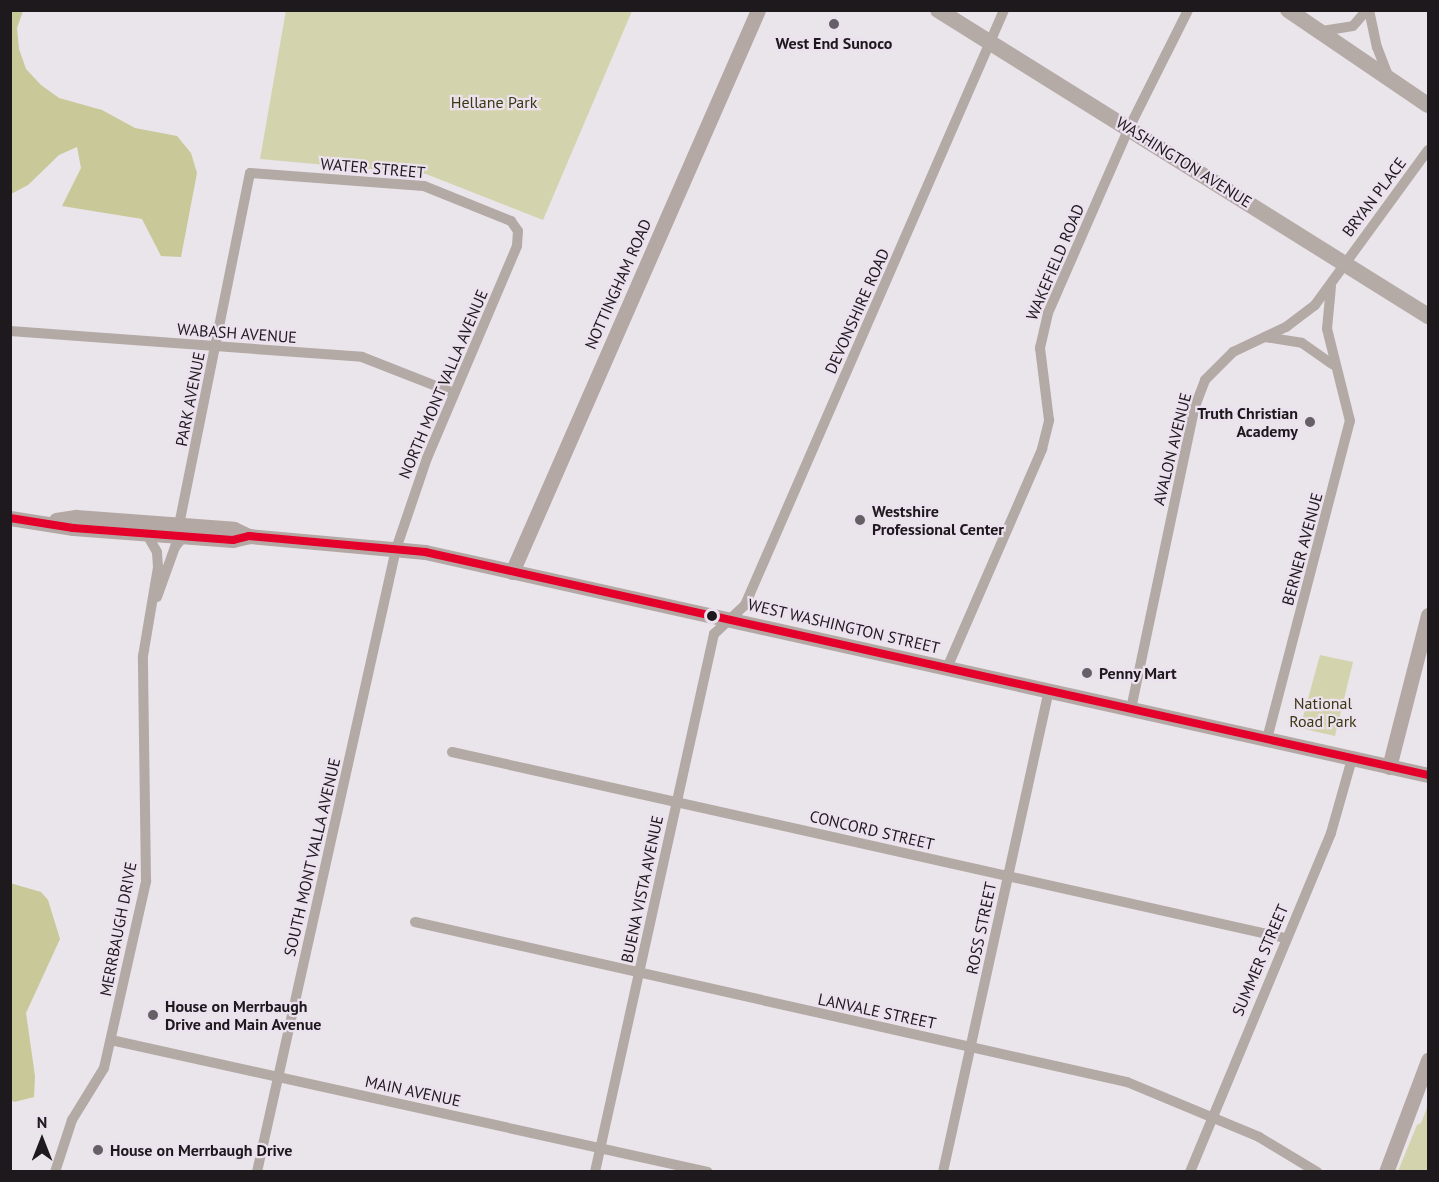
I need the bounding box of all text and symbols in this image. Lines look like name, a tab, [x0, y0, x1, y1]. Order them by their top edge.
marker: West End Sunoco	[827, 17, 841, 31]
place label: West End Sunoco	[776, 33, 892, 53]
park label: Hellane Park	[451, 92, 537, 112]
street label: WASHINGTON AVENUE	[1112, 112, 1256, 212]
street label: WATER STREET	[320, 154, 426, 182]
street label: BRYAN PLACE	[1338, 154, 1410, 240]
street label: WAKEFIELD ROAD	[1022, 201, 1088, 323]
street label: NOTTINGHAM ROAD	[581, 216, 655, 352]
street label: DEVONSHIRE ROAD	[821, 245, 893, 377]
street label: NORTH MONT VALLA AVENUE	[394, 286, 492, 482]
street label: WABASH AVENUE	[176, 319, 298, 347]
street label: PARK AVENUE	[171, 350, 209, 448]
street label: AVALON AVENUE	[1149, 391, 1195, 507]
place label: Truth Christian Academy	[1197, 403, 1298, 441]
marker: Truth Christian Academy	[1303, 415, 1317, 429]
street label: BERNER AVENUE	[1278, 490, 1326, 608]
place label: Westshire Professional Center	[872, 501, 1004, 539]
marker: Westshire Professional Center	[853, 513, 867, 527]
street label: WEST WASHINGTON STREET	[746, 594, 942, 658]
unlabelled marker	[706, 610, 718, 622]
place label: Penny Mart	[1099, 663, 1177, 683]
marker: Penny Mart	[1080, 666, 1094, 680]
park label: National Road Park	[1289, 693, 1357, 731]
street label: SOUTH MONT VALLA AVENUE	[280, 755, 344, 959]
street label: CONCORD STREET	[808, 806, 936, 854]
street label: BUENA VISTA AVENUE	[617, 812, 667, 966]
street label: MERRBAUGH DRIVE	[96, 860, 140, 998]
street label: ROSS STREET	[962, 880, 1000, 976]
street label: SUMMER STREET	[1228, 901, 1292, 1019]
street label: LANVALE STREET	[816, 989, 938, 1033]
place label: House on Merrbaugh Drive and Main Avenue	[165, 996, 322, 1034]
marker: House on Merrbaugh Drive and Main Avenue	[146, 1008, 160, 1022]
street label: MAIN AVENUE	[363, 1071, 463, 1111]
north arrow	[12, 1110, 72, 1170]
text: N	[37, 1112, 47, 1132]
place label: House on Merrbaugh Drive	[110, 1140, 292, 1160]
marker: House on Merrbaugh Drive	[91, 1143, 105, 1157]

